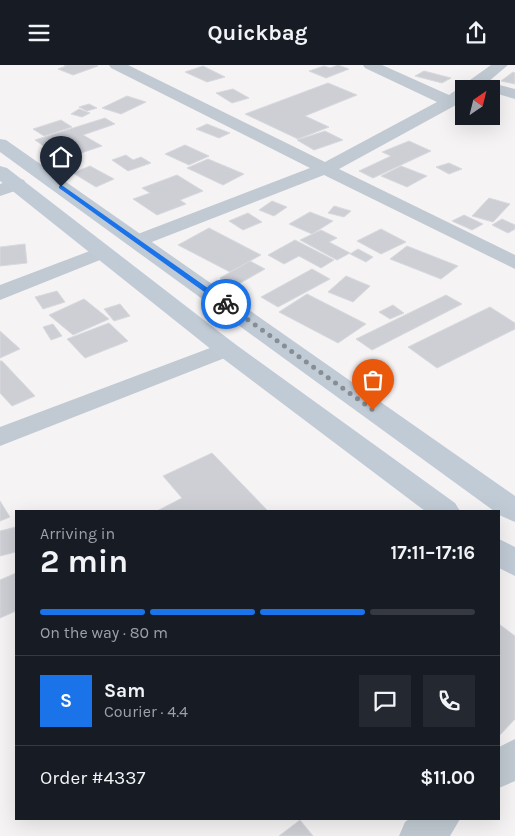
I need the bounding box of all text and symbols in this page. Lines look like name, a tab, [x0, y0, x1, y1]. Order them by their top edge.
icon: menu	[25, 19, 53, 47]
icon: share	[462, 19, 490, 47]
text: Quickbag	[208, 20, 307, 46]
north arrow	[455, 80, 500, 125]
map controls	[455, 80, 500, 125]
pin	[40, 136, 82, 187]
icon: home	[47, 143, 75, 171]
courier	[201, 279, 251, 329]
icon: bike	[212, 290, 240, 318]
pin	[352, 359, 394, 410]
icon: bag	[359, 366, 387, 394]
text: Arriving in	[40, 524, 115, 543]
text: 17:11–17:16	[390, 542, 475, 564]
text: 2 min	[40, 543, 128, 580]
text: On the way · 80 m	[40, 623, 168, 642]
button: chat	[359, 675, 411, 727]
button: phone	[423, 675, 475, 727]
text: Sam	[104, 680, 145, 702]
text: S	[60, 690, 72, 712]
text: Courier · 4.4	[104, 702, 188, 721]
text: Order #4337	[40, 767, 145, 789]
text: $11.00	[420, 767, 475, 789]

